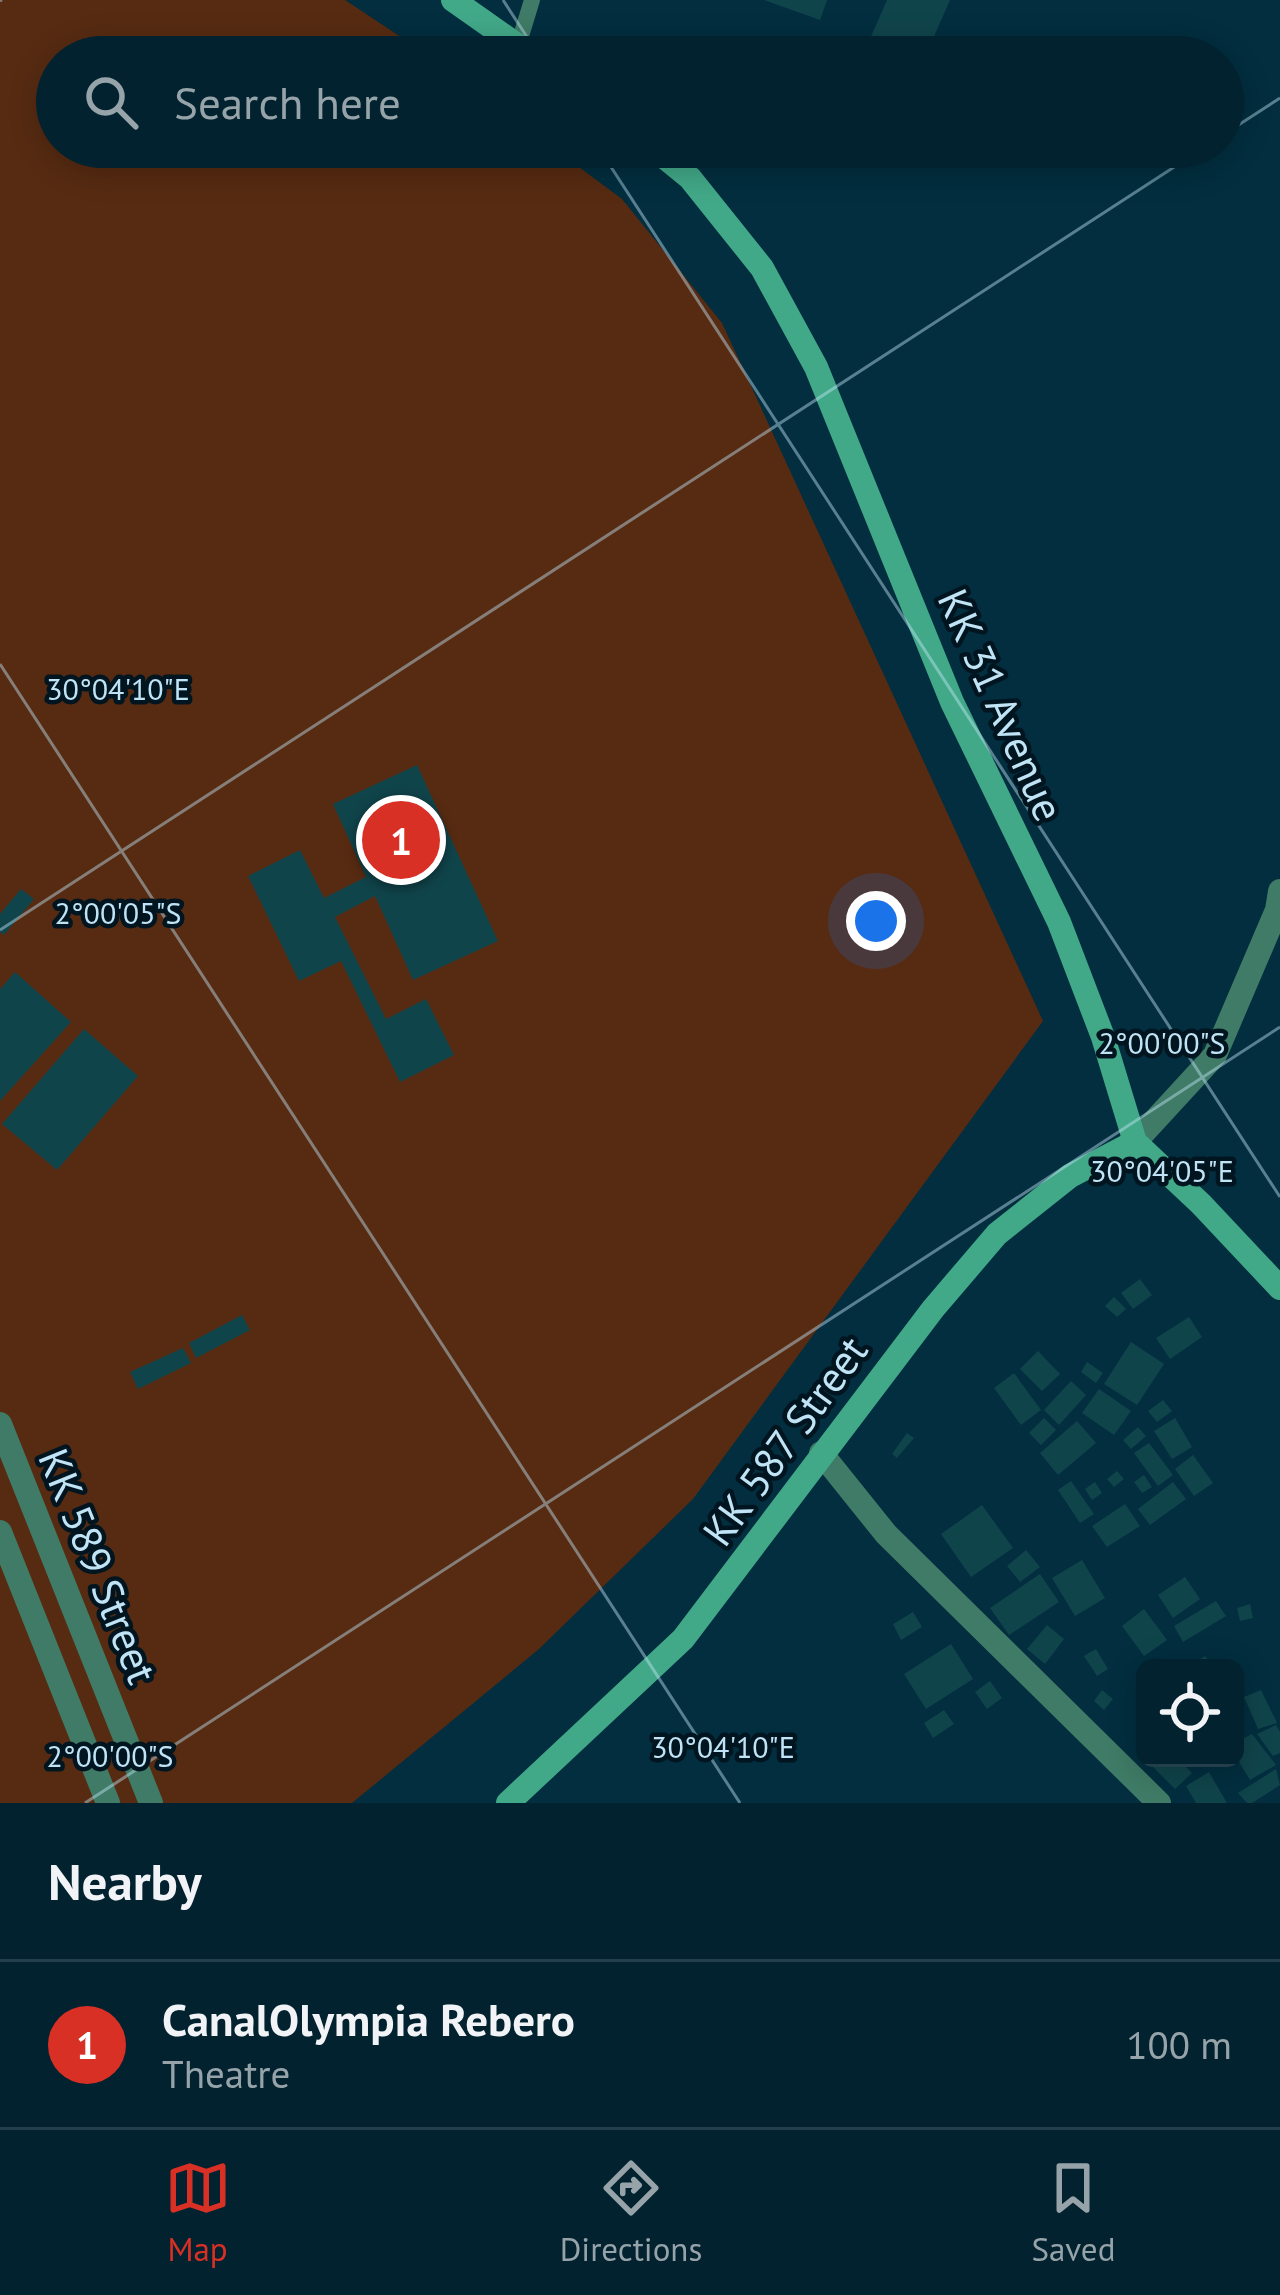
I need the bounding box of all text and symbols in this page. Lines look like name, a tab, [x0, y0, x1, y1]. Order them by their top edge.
search box	[36, 36, 1244, 168]
icon: search	[78, 69, 144, 135]
text: Search here	[174, 73, 401, 131]
street label: KK 31 Avenue	[926, 580, 1077, 829]
text: 30°04'10"E	[46, 669, 190, 708]
pin: 1	[362, 795, 440, 885]
your location	[846, 891, 906, 951]
text: 2°00'05"S	[54, 893, 182, 932]
text: 2°00'00"S	[1098, 1023, 1226, 1062]
text: 30°04'05"E	[1090, 1151, 1234, 1190]
street label: KK 587 Street	[690, 1325, 879, 1556]
street label: KK 589 Street	[26, 1440, 170, 1691]
map controls	[1136, 1659, 1244, 1767]
button: locate	[1136, 1659, 1244, 1767]
text: 30°04'10"E	[651, 1727, 795, 1766]
text: 2°00'00"S	[46, 1736, 174, 1775]
text: Nearby	[48, 1848, 202, 1914]
text: CanalOlympia Rebero	[162, 1990, 575, 2048]
text: 1	[76, 2019, 98, 2070]
text: 100 m	[1126, 2019, 1232, 2070]
text: Theatre	[162, 2048, 290, 2099]
tab: Map	[165, 2155, 231, 2270]
tab: Directions	[560, 2155, 702, 2270]
tab: Saved	[1031, 2155, 1115, 2270]

